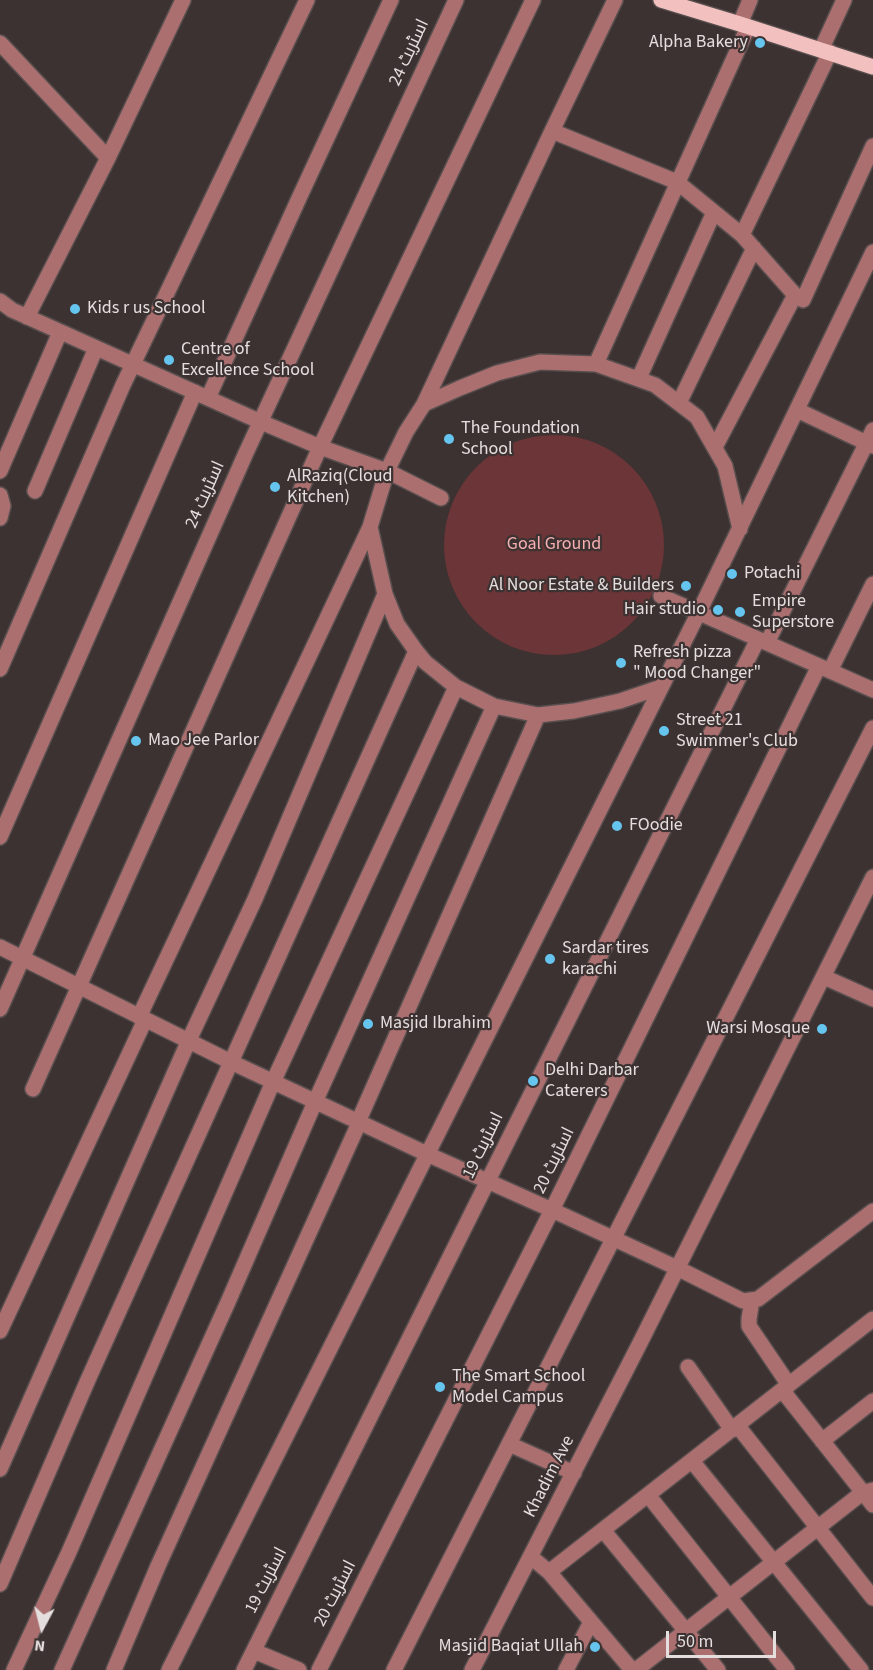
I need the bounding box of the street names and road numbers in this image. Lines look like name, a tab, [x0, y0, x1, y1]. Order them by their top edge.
street label: اسٹریٹ 24	[385, 16, 435, 90]
street label: اسٹریٹ 24	[182, 458, 230, 532]
street label: اسٹریٹ 19	[459, 1109, 509, 1183]
street label: اسٹریٹ 20	[530, 1124, 580, 1198]
street label: Khadim Ave	[520, 1432, 580, 1522]
street label: اسٹریٹ 19	[241, 1544, 293, 1618]
street label: اسٹریٹ 20	[310, 1557, 362, 1631]

